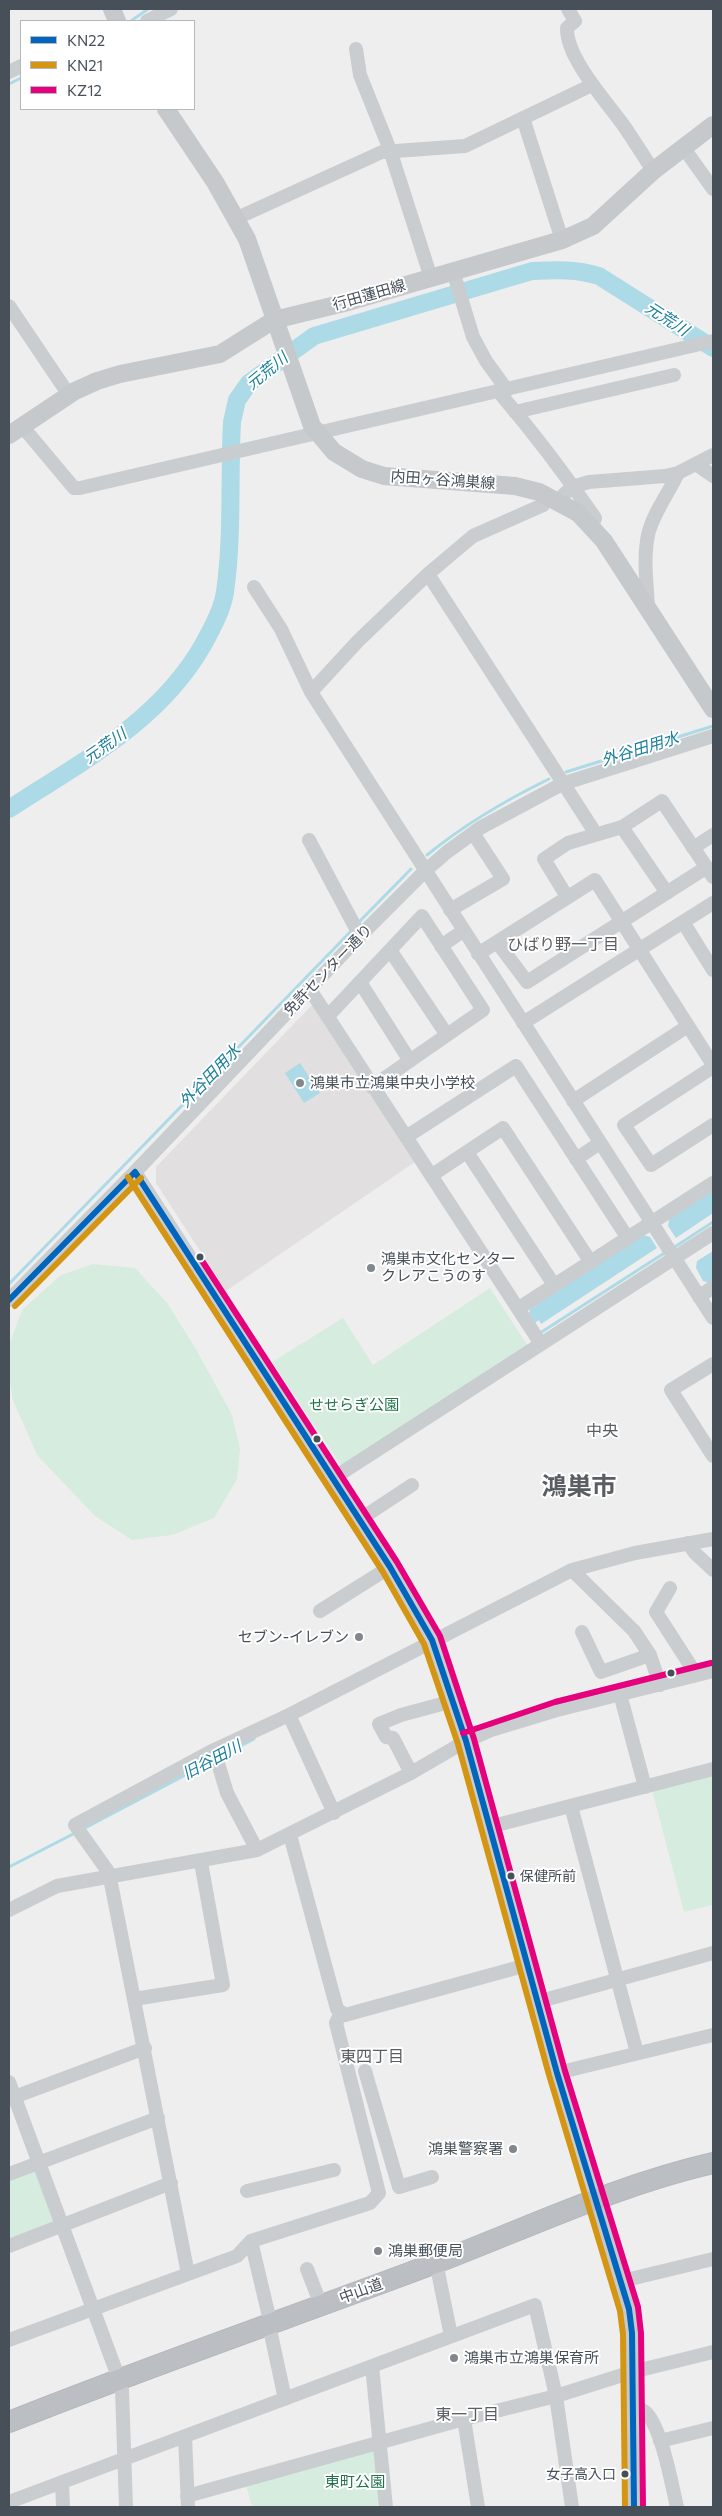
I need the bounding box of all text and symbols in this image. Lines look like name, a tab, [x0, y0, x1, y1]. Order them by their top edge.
legend	[20, 20, 195, 110]
text: KN22	[67, 31, 105, 49]
text: KN21	[67, 56, 103, 74]
text: KZ12	[67, 81, 102, 99]
street label: 行田蓮田線	[330, 276, 408, 314]
water label: 元荒川	[642, 298, 692, 340]
water label: 元荒川	[242, 348, 292, 394]
street label: 内田ヶ谷鴻巣線	[390, 467, 496, 493]
water label: 元荒川	[80, 724, 130, 768]
water label: 外谷田用水	[599, 728, 681, 770]
street label: 免許センター通り	[280, 921, 376, 1019]
district label: ひばり野一丁目	[507, 935, 619, 955]
water label: 外谷田用水	[175, 1041, 245, 1111]
place label: 鴻巣市立鴻巣中央小学校	[310, 1074, 475, 1092]
marker: 鴻巣市立鴻巣中央小学校	[294, 1077, 306, 1089]
place label: 鴻巣市文化センター クレアこうのす	[381, 1250, 516, 1285]
unlabelled marker	[195, 1252, 205, 1262]
marker: 鴻巣市文化センター クレアこうのす	[365, 1262, 377, 1274]
park label: せせらぎ公園	[309, 1396, 399, 1414]
district label: 中央	[586, 1421, 618, 1441]
unlabelled marker	[312, 1434, 322, 1444]
district label: 鴻巣市	[542, 1472, 616, 1502]
place label: セブン-イレブン	[238, 1628, 349, 1646]
marker: セブン-イレブン	[353, 1631, 365, 1643]
unlabelled marker	[666, 1668, 676, 1678]
water label: 旧谷田川	[179, 1737, 245, 1783]
place label: 保健所前	[520, 1868, 576, 1884]
marker: 保健所前	[506, 1871, 516, 1881]
district label: 東四丁目	[340, 2047, 404, 2067]
place label: 鴻巣警察署	[428, 2140, 503, 2158]
marker: 鴻巣警察署	[507, 2143, 519, 2155]
place label: 鴻巣郵便局	[388, 2242, 463, 2260]
marker: 鴻巣郵便局	[372, 2245, 384, 2257]
street label: 中山道	[337, 2275, 385, 2307]
place label: 鴻巣市立鴻巣保育所	[464, 2349, 599, 2367]
marker: 鴻巣市立鴻巣保育所	[448, 2352, 460, 2364]
district label: 東一丁目	[435, 2405, 499, 2425]
place label: 女子高入口	[546, 2466, 616, 2482]
marker: 女子高入口	[620, 2469, 630, 2479]
park label: 東町公園	[325, 2473, 385, 2491]

